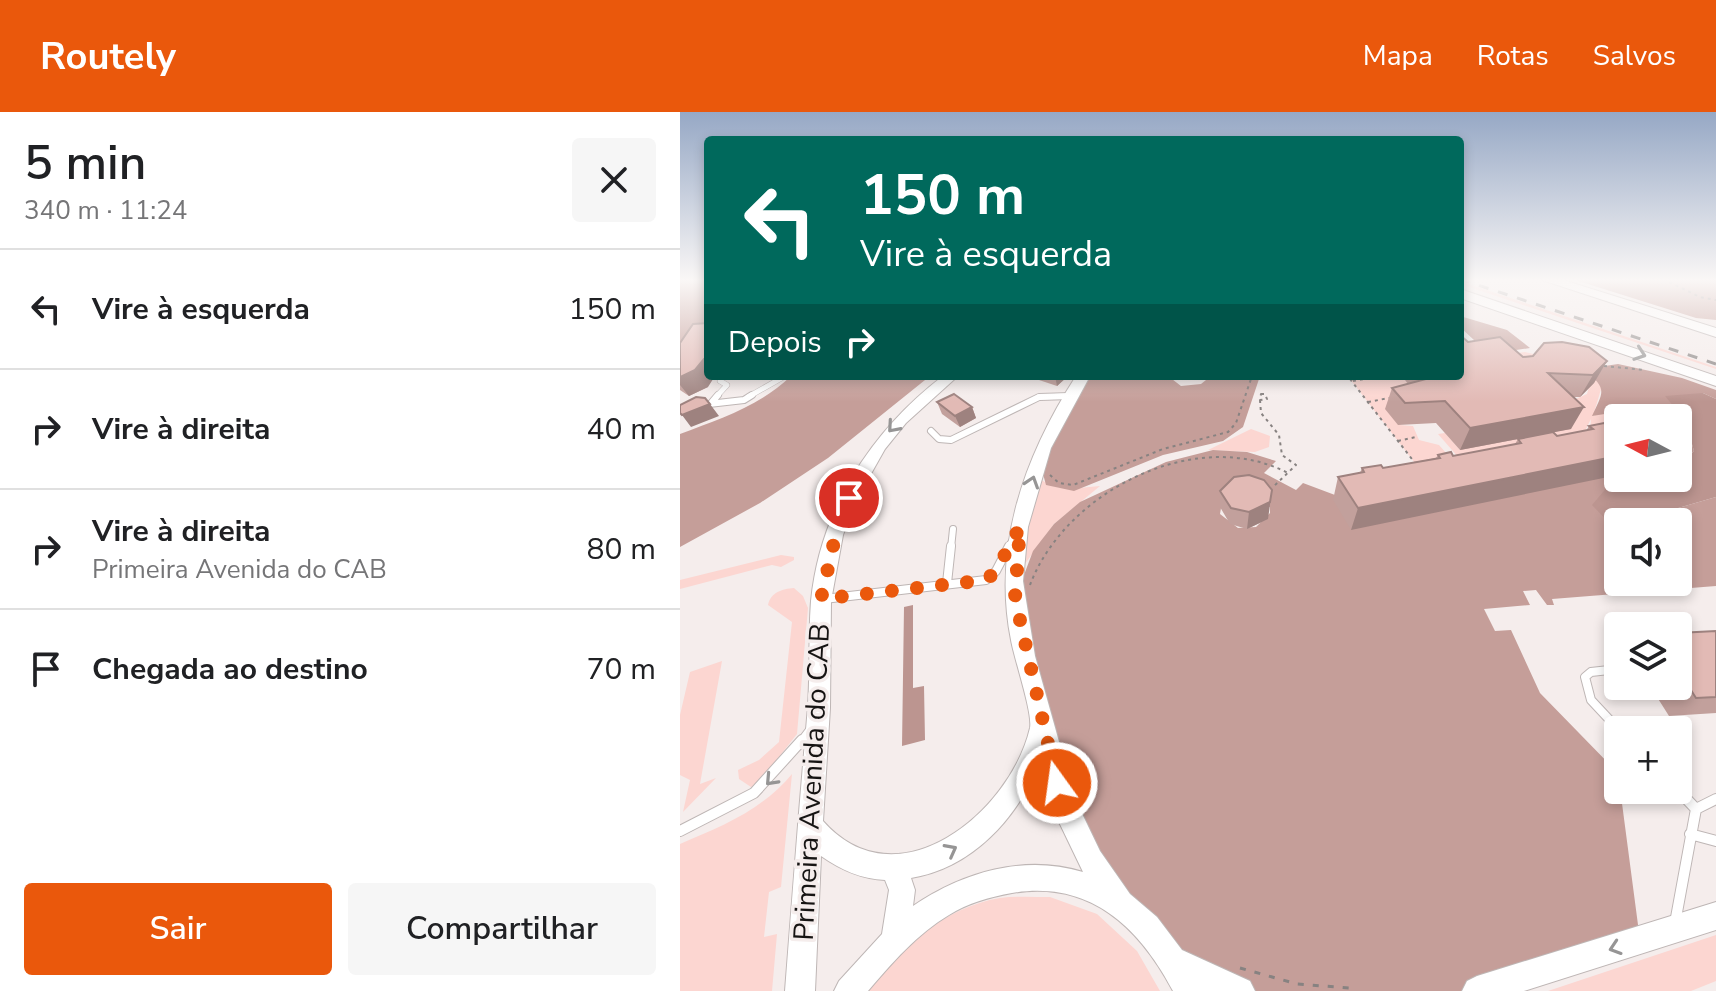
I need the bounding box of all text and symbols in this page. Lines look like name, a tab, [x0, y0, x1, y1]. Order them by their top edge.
text: Routely	[40, 31, 176, 82]
text: Mapa	[1363, 37, 1433, 75]
text: Rotas	[1477, 37, 1549, 75]
text: Salvos	[1593, 37, 1676, 75]
text: 5 min	[24, 130, 146, 196]
button: close	[572, 138, 656, 222]
text: 150 m	[860, 157, 1025, 234]
icon: left	[728, 168, 832, 272]
text: 340 m · 11:24	[24, 193, 187, 228]
text: Vire à esquerda	[860, 230, 1112, 279]
icon: left	[24, 287, 68, 331]
text: Vire à esquerda	[92, 289, 310, 330]
text: 150 m	[569, 289, 656, 330]
icon: right	[838, 320, 882, 364]
text: Depois	[728, 322, 822, 363]
one-way arrow	[1632, 345, 1646, 361]
north arrow	[1604, 404, 1692, 492]
map controls	[1604, 404, 1692, 804]
icon: right	[24, 407, 68, 451]
text: Vire à direita	[92, 409, 270, 450]
text: 40 m	[587, 409, 656, 450]
one-way arrow	[888, 418, 903, 433]
pin	[815, 464, 883, 532]
one-way arrow	[1023, 475, 1039, 489]
icon: arrive	[827, 476, 871, 520]
button: sound	[1604, 508, 1692, 596]
text: Vire à direita	[92, 511, 270, 552]
icon: right	[24, 527, 68, 571]
text: 80 m	[587, 529, 656, 570]
text: Primeira Avenida do CAB	[92, 552, 387, 587]
button: layers	[1604, 612, 1692, 700]
street label: Primeira Avenida do CAB	[785, 622, 839, 942]
icon: arrive	[24, 647, 68, 691]
text: Chegada ao destino	[92, 649, 368, 690]
text: 70 m	[587, 649, 656, 690]
button: +	[1604, 716, 1692, 804]
position arrow	[1015, 741, 1099, 825]
one-way arrow	[765, 771, 780, 785]
one-way arrow	[942, 845, 957, 860]
button: Sair	[24, 883, 332, 975]
button: Compartilhar	[348, 883, 656, 975]
one-way arrow	[1609, 938, 1623, 954]

